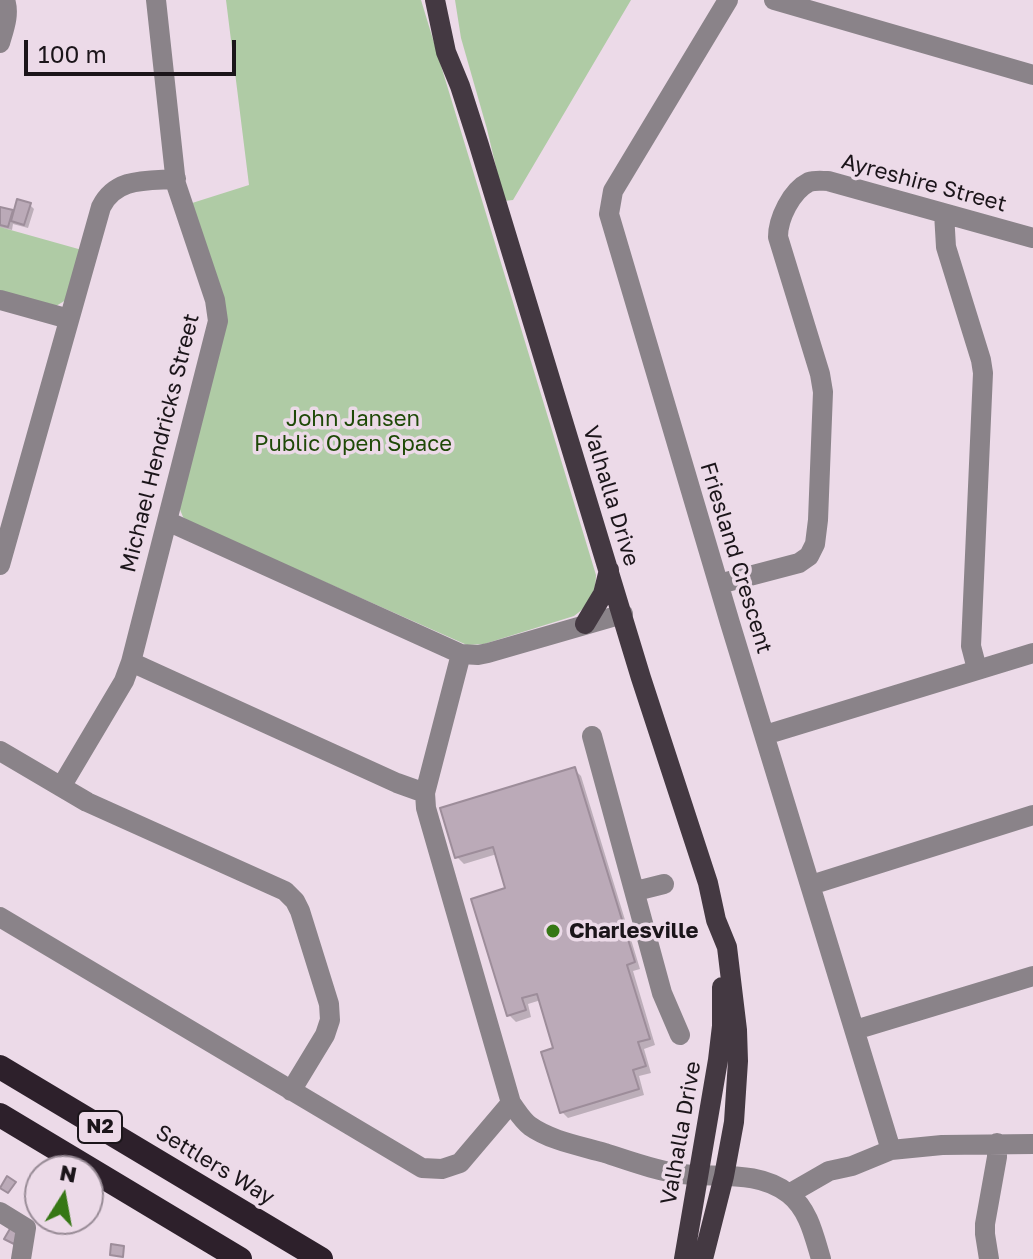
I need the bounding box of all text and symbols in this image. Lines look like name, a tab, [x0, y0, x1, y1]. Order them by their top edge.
scale bar	[28, 24, 240, 74]
text: 100 m	[38, 39, 107, 68]
street label: Ayreshire Street	[839, 148, 1009, 218]
street label: Michael Hendricks Street	[115, 311, 205, 575]
park label: John Jansen Public Open Space	[254, 406, 452, 458]
street label: Valhalla Drive	[577, 423, 645, 569]
street label: Friesland Crescent	[694, 459, 778, 657]
place label: Charlesville	[569, 918, 698, 944]
marker: Charlesville	[544, 922, 562, 940]
street label: Valhalla Drive	[655, 1059, 707, 1207]
road number: N2	[78, 1111, 122, 1143]
street label: Settlers Way	[151, 1119, 279, 1211]
north arrow	[24, 1155, 104, 1235]
text: N	[57, 1158, 79, 1188]

